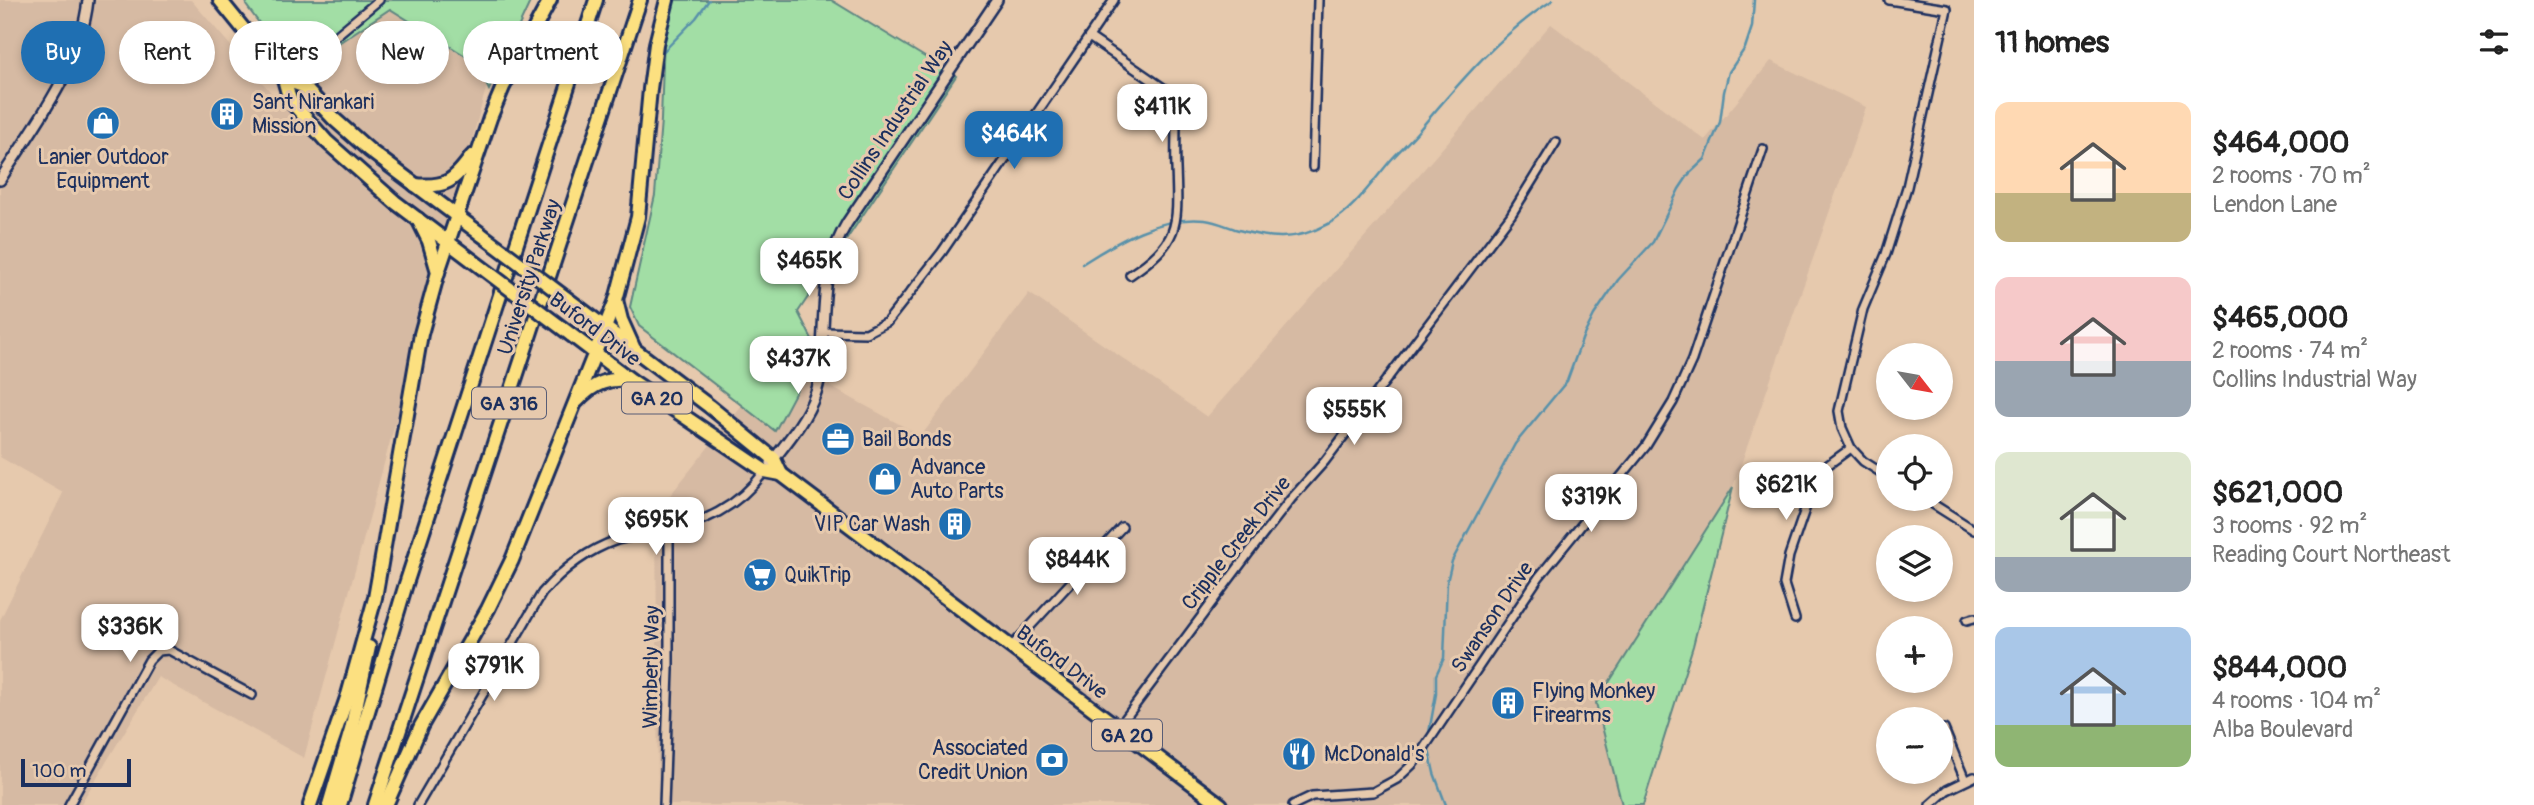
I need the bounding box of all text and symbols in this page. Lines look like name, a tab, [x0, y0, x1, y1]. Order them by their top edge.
chip: Buy	[21, 21, 105, 84]
chip: Rent	[119, 21, 215, 84]
chip: Filters	[229, 21, 342, 84]
chip: New	[356, 21, 449, 84]
chip: Apartment	[463, 21, 623, 84]
icon: filters	[2475, 23, 2513, 61]
text: 11 homes	[1995, 24, 2109, 61]
street label: Collins Industrial Way	[832, 35, 959, 205]
pin: $411K	[1113, 85, 1211, 144]
place label: Sant Nirankari Mission	[252, 89, 375, 140]
text: $411K	[1133, 92, 1191, 121]
building icon: Sant Nirankari Mission	[208, 95, 246, 133]
shop icon: Lanier Outdoor Equipment	[84, 104, 122, 142]
pin: $464K	[965, 111, 1063, 171]
text: $464K	[981, 119, 1047, 148]
text: $464,000	[2212, 124, 2350, 161]
icon: home	[2051, 130, 2135, 214]
place label: Lanier Outdoor Equipment	[37, 144, 169, 195]
text: 2 rooms · 70 m²	[2212, 161, 2371, 190]
text: Lendon Lane	[2212, 190, 2337, 219]
street label: University Parkway	[492, 196, 567, 358]
pin: $465K	[760, 238, 858, 298]
text: $465K	[776, 246, 842, 275]
street label: Buford Drive	[544, 286, 646, 373]
text: $465,000	[2212, 299, 2348, 336]
icon: home	[2051, 305, 2135, 389]
pin: $437K	[749, 336, 847, 396]
text: 2 rooms · 74 m²	[2212, 336, 2368, 365]
north arrow	[1876, 343, 1953, 420]
map controls	[1876, 343, 1953, 784]
text: $437K	[766, 344, 830, 373]
text: Collins Industrial Way	[2212, 365, 2417, 394]
road number: GA 20	[622, 382, 692, 414]
road number: GA 316	[472, 388, 546, 418]
pin: $555K	[1305, 388, 1403, 447]
text: $555K	[1322, 395, 1386, 424]
office icon: Bail Bonds	[819, 420, 857, 458]
place label: Bail Bonds	[862, 426, 952, 453]
button: locate	[1876, 434, 1953, 511]
place label: Advance Auto Parts	[910, 454, 1004, 505]
shop icon: Advance Auto Parts	[866, 460, 904, 498]
pin: $621K	[1737, 462, 1835, 522]
street label: Cripple Creek Drive	[1176, 470, 1298, 616]
text: $621K	[1755, 470, 1817, 499]
text: $621,000	[2212, 474, 2343, 511]
pin: $319K	[1542, 475, 1640, 534]
icon: home	[2051, 480, 2135, 564]
text: $319K	[1561, 482, 1621, 511]
pin: $695K	[607, 498, 705, 557]
text: $695K	[624, 505, 688, 534]
building icon: VIP Car Wash	[936, 505, 974, 543]
place label: VIP Car Wash	[814, 511, 930, 538]
text: 3 rooms · 92 m²	[2212, 511, 2367, 540]
button: layers	[1876, 525, 1953, 602]
pin: $844K	[1028, 538, 1126, 597]
text: Reading Court Northeast	[2212, 540, 2450, 569]
text: $844K	[1045, 545, 1109, 574]
supermarket icon: QuikTrip	[741, 556, 779, 594]
street label: Swanson Drive	[1445, 556, 1540, 678]
place label: QuikTrip	[784, 562, 851, 589]
pin: $336K	[81, 604, 179, 664]
street label: Wimberly Way	[637, 605, 666, 729]
text: $336K	[97, 612, 163, 641]
button: +	[1876, 616, 1953, 693]
street label: Buford Drive	[1011, 619, 1113, 706]
pin: $791K	[445, 644, 543, 703]
text: $844,000	[2212, 649, 2347, 686]
text: $791K	[464, 651, 524, 680]
icon: home	[2051, 655, 2135, 739]
place label: Flying Monkey Firearms	[1532, 678, 1655, 729]
building icon: Flying Monkey Firearms	[1489, 684, 1527, 722]
text: 4 rooms · 104 m²	[2212, 686, 2381, 715]
button: −	[1876, 707, 1953, 784]
text: Alba Boulevard	[2212, 715, 2353, 744]
road number: GA 20	[1092, 720, 1162, 750]
place label: Associated Credit Union	[918, 735, 1028, 786]
restaurant icon: McDonald's	[1280, 735, 1318, 773]
bank icon: Associated Credit Union	[1033, 741, 1071, 779]
place label: McDonald's	[1324, 741, 1425, 768]
scale bar	[21, 756, 131, 788]
text: 100 m	[32, 759, 86, 783]

